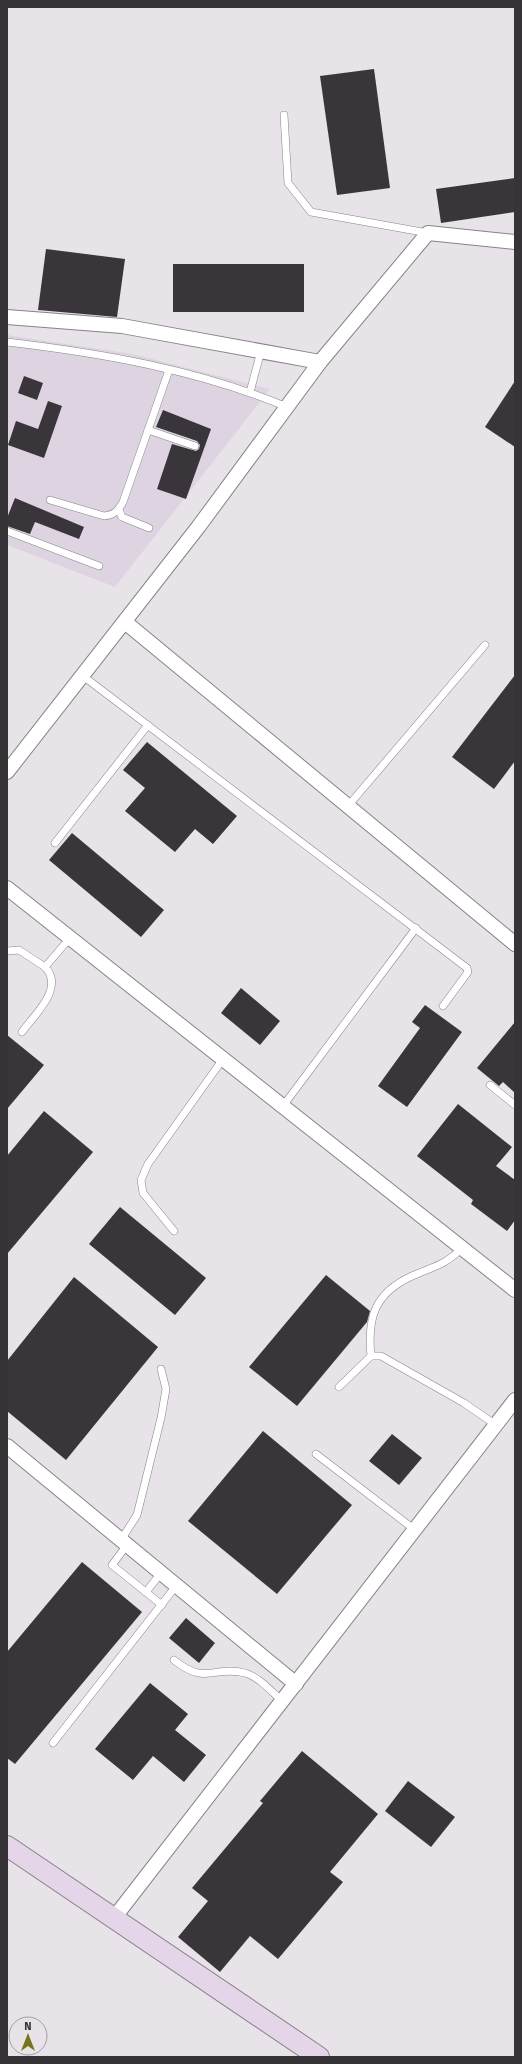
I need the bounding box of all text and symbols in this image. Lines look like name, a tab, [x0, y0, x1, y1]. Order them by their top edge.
north arrow	[8, 2016, 48, 2056]
text: N	[24, 2020, 32, 2033]

